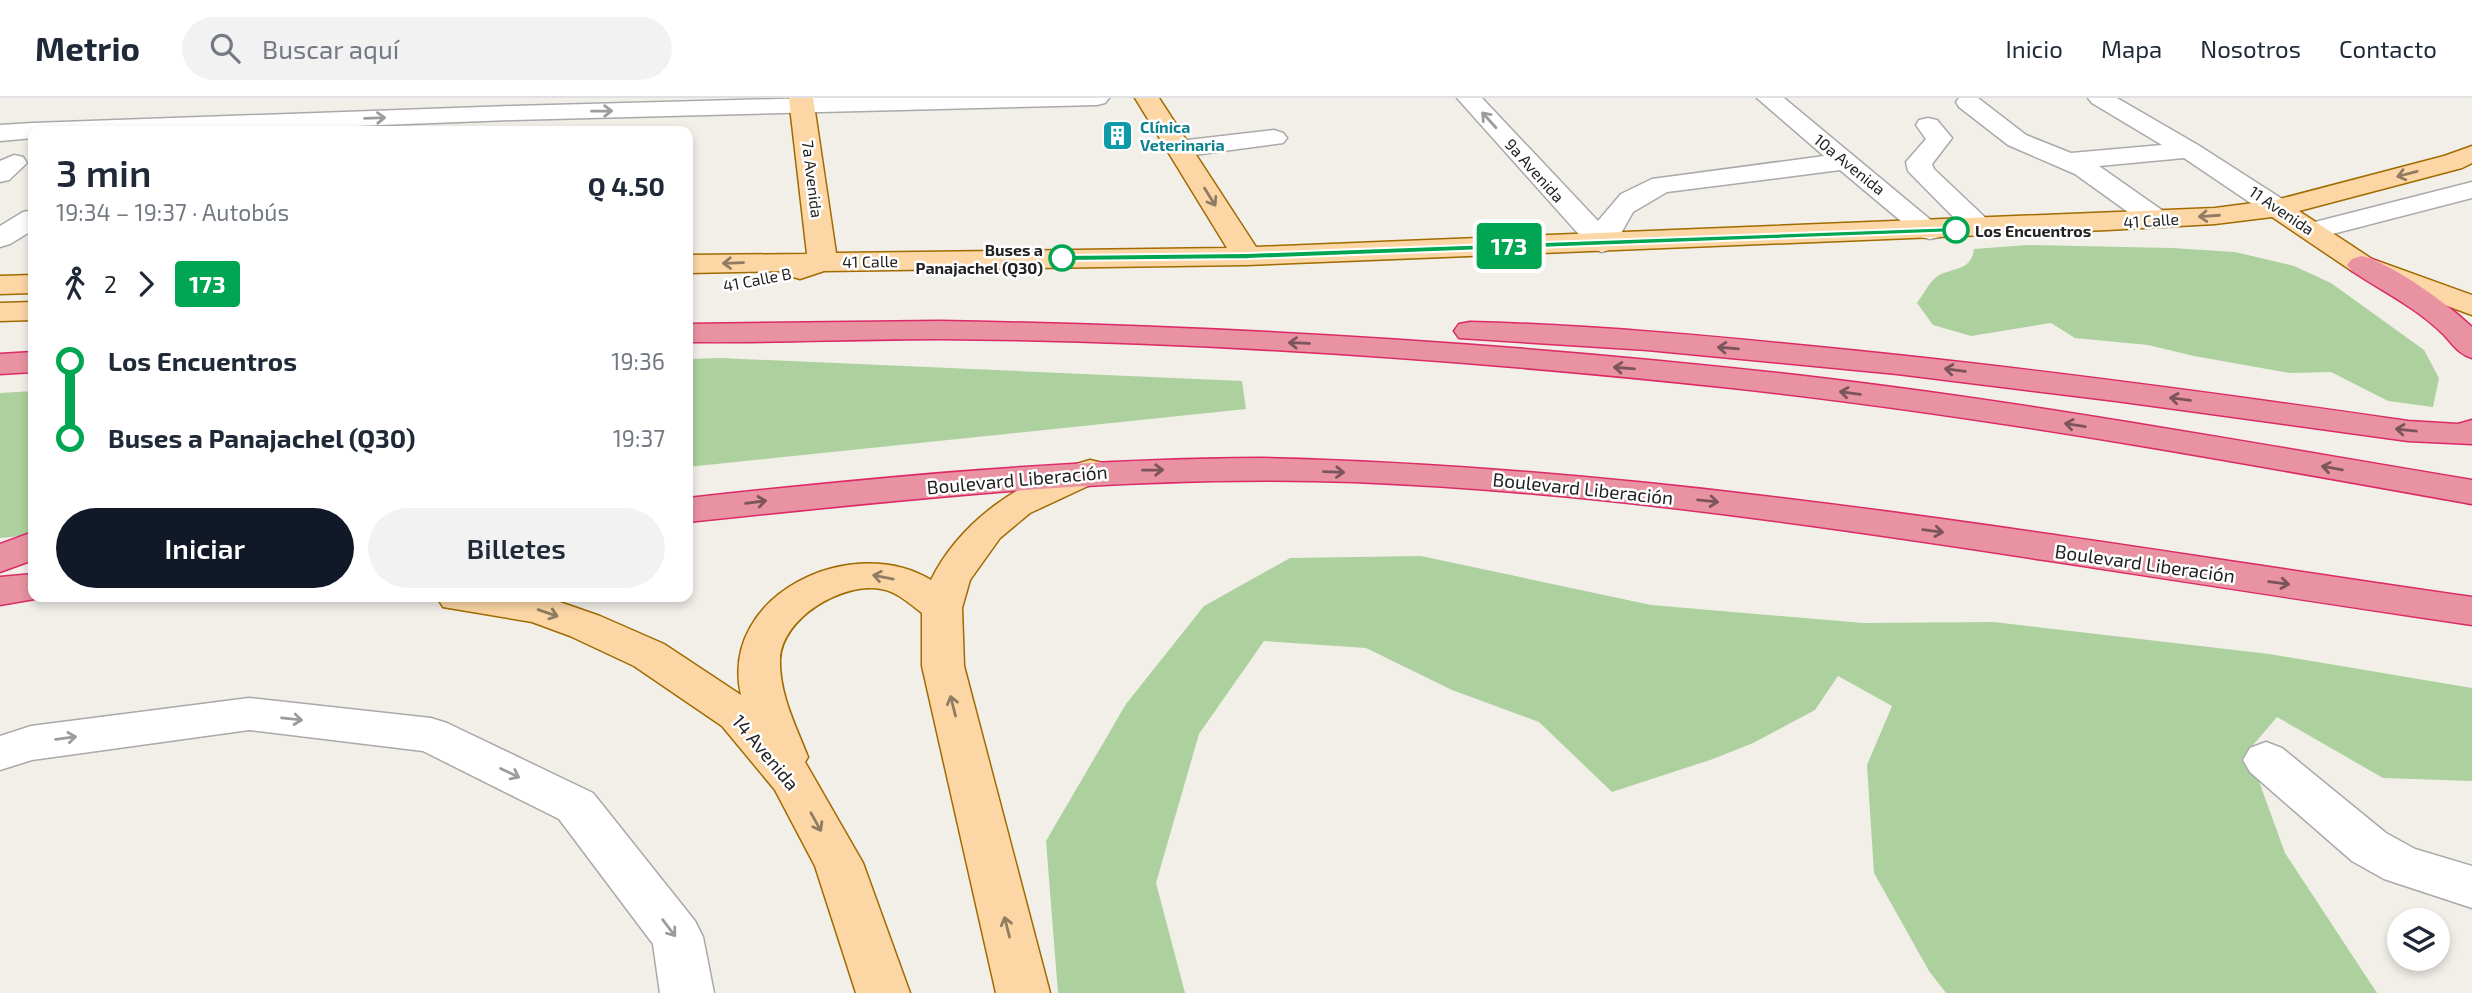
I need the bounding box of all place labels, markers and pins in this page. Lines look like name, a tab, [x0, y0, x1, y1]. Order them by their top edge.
place label: Clínica Veterinaria	[1140, 117, 1225, 154]
building icon: Clínica Veterinaria	[1100, 118, 1134, 152]
marker: Los Encuentros	[1943, 217, 1969, 243]
place label: Los Encuentros	[1975, 221, 2091, 240]
place label: Buses a Panajachel (Q30)	[916, 240, 1043, 278]
marker: Buses a Panajachel (Q30)	[1049, 245, 1075, 271]

